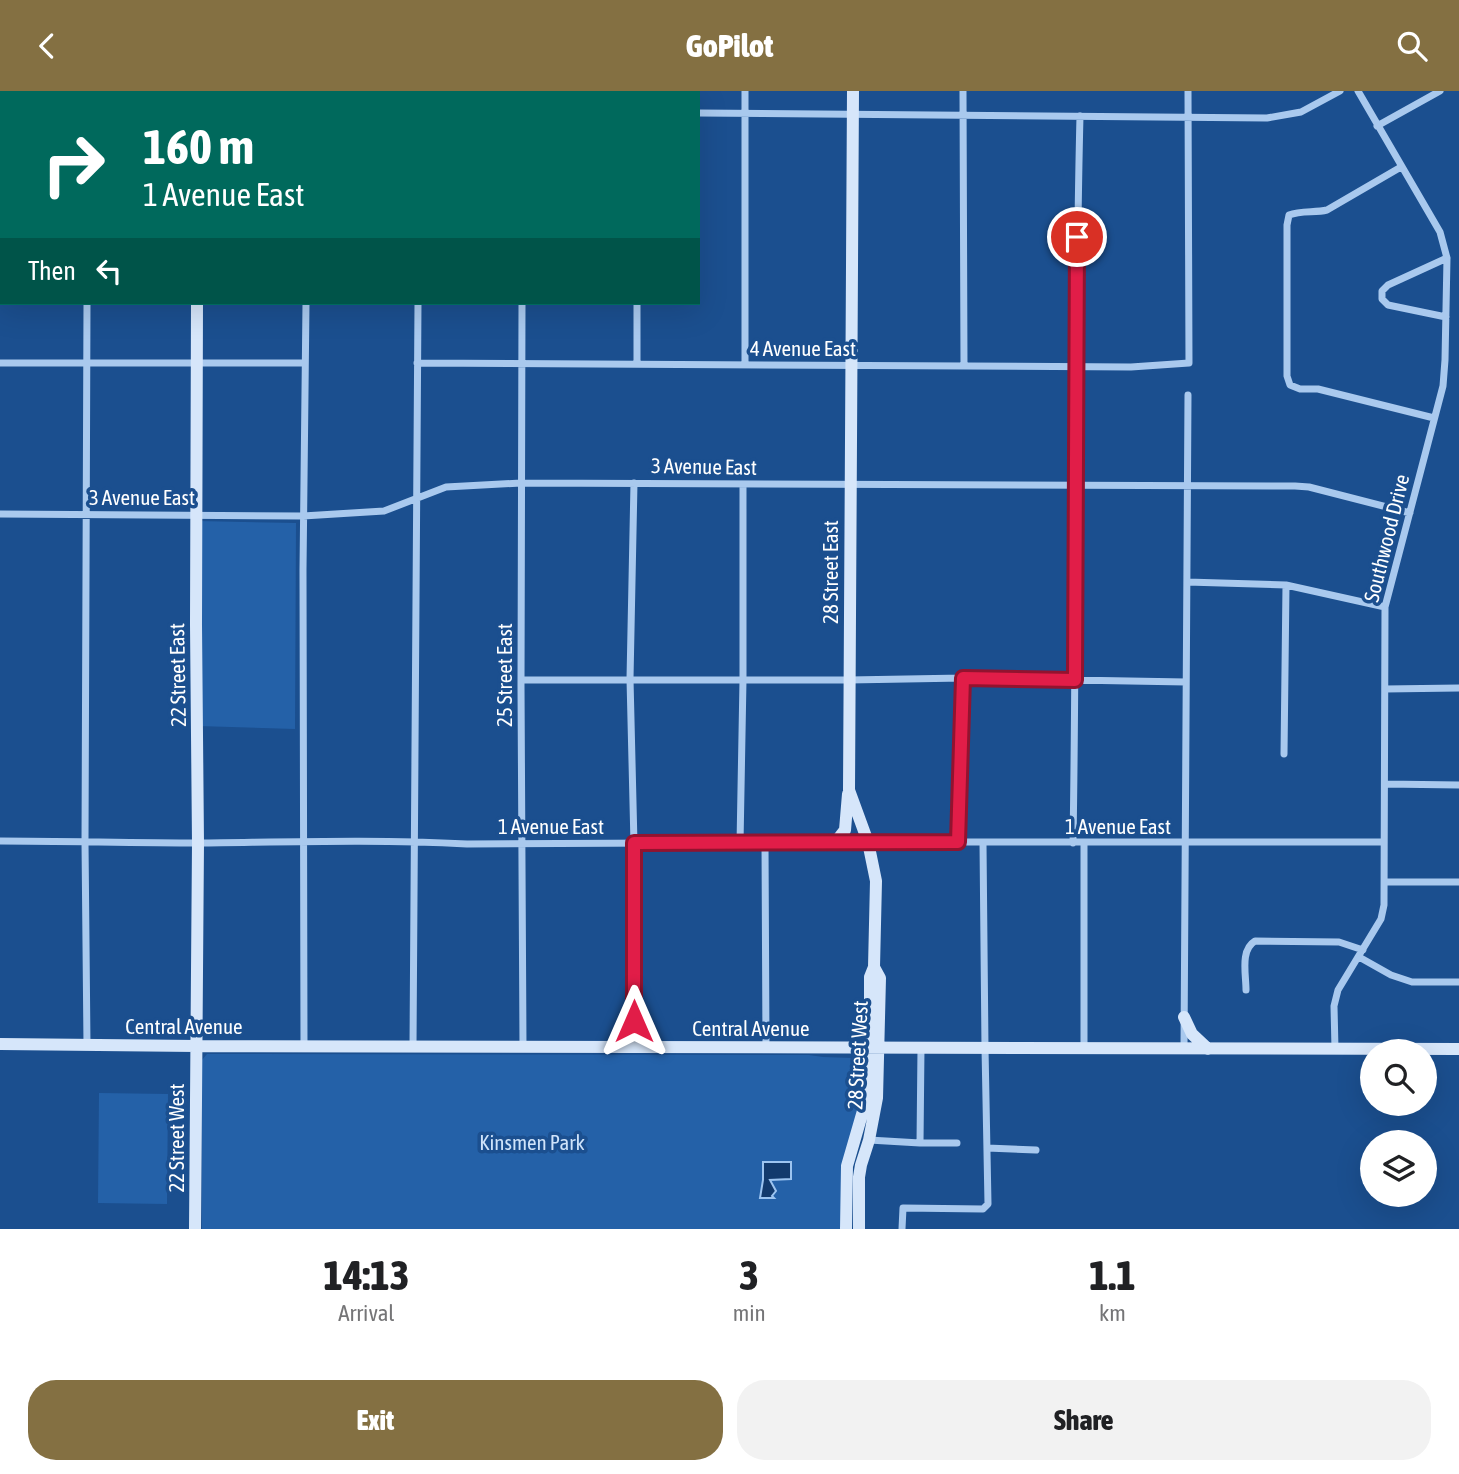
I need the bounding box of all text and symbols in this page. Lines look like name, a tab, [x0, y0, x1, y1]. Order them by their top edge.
icon: back	[28, 27, 66, 65]
text: GoPilot	[686, 27, 773, 64]
icon: search	[1393, 27, 1431, 65]
text: 160 m	[143, 118, 254, 174]
icon: right	[28, 119, 119, 210]
text: 1 Avenue East	[143, 176, 304, 213]
pin	[1047, 207, 1107, 267]
icon: arrive	[1058, 218, 1096, 256]
icon: left	[90, 252, 128, 290]
text: Then	[28, 256, 76, 286]
street label: 4 Avenue East	[750, 336, 856, 360]
street label: 3 Avenue East	[651, 453, 757, 479]
street label: Southwood Drive	[1359, 472, 1413, 604]
street label: 3 Avenue East	[89, 485, 195, 509]
street label: 28 Street East	[818, 520, 842, 624]
street label: 22 Street East	[164, 623, 190, 727]
street label: 25 Street East	[492, 623, 516, 727]
street label: 1 Avenue East	[498, 814, 604, 838]
street label: 1 Avenue East	[1065, 814, 1171, 838]
position arrow	[597, 984, 671, 1058]
street label: 28 Street West	[842, 1000, 872, 1110]
street label: Central Avenue	[125, 1014, 243, 1038]
street label: Central Avenue	[692, 1016, 810, 1040]
map controls	[1360, 1039, 1437, 1207]
button: search	[1360, 1039, 1437, 1116]
street label: 22 Street West	[164, 1083, 188, 1193]
park label: Kinsmen Park	[479, 1130, 585, 1154]
button: layers	[1360, 1130, 1437, 1207]
text: 14:13	[323, 1251, 410, 1299]
text: 3	[739, 1251, 759, 1299]
text: 1.1	[1089, 1251, 1136, 1299]
text: Arrival	[338, 1300, 394, 1326]
text: min	[733, 1300, 766, 1326]
text: km	[1099, 1300, 1126, 1326]
button: Exit	[28, 1380, 723, 1460]
button: Share	[737, 1380, 1431, 1460]

